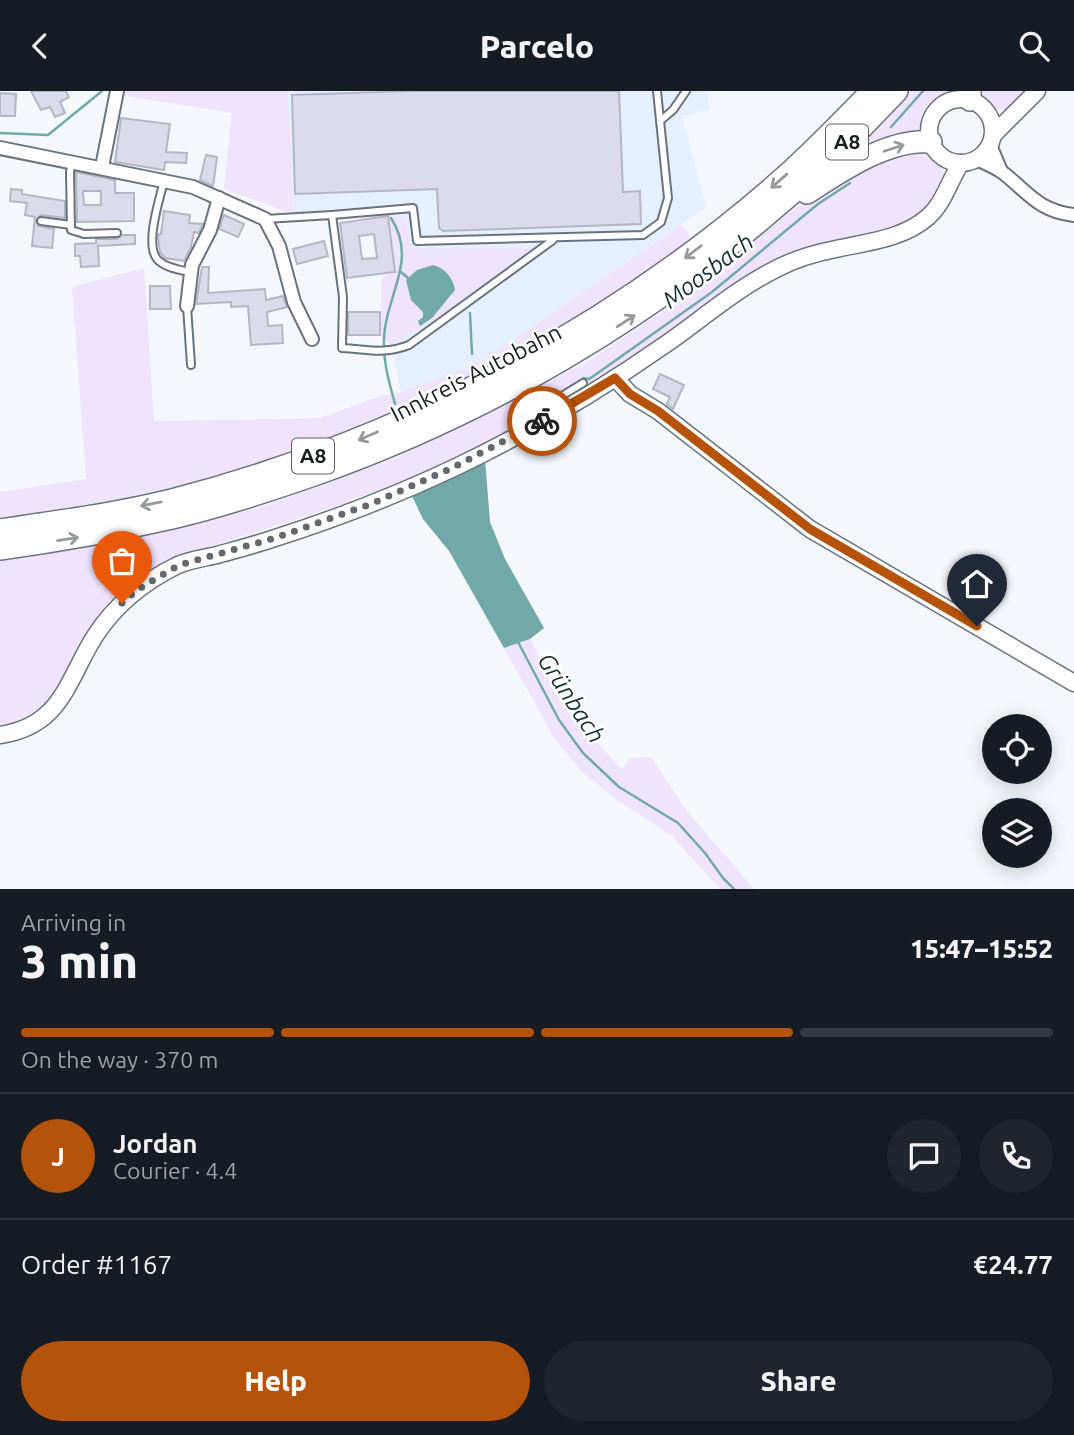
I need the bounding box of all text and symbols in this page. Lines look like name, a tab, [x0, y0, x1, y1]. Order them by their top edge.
icon: back	[21, 27, 59, 65]
icon: search	[1015, 27, 1053, 65]
text: Parcelo	[480, 28, 594, 64]
road number: A8	[826, 125, 868, 159]
one-way arrow	[882, 141, 904, 153]
one-way arrow	[770, 173, 788, 189]
water label: Moosbach	[657, 228, 758, 314]
one-way arrow	[684, 244, 702, 259]
one-way arrow	[616, 313, 636, 327]
street label: Innkreis Autobahn	[386, 319, 565, 426]
courier	[507, 386, 577, 456]
icon: bike	[523, 402, 561, 440]
one-way arrow	[357, 430, 379, 443]
road number: A8	[292, 439, 334, 473]
one-way arrow	[140, 498, 163, 511]
pin	[92, 531, 152, 603]
one-way arrow	[56, 532, 78, 545]
icon: bag	[103, 542, 141, 580]
pin	[947, 554, 1007, 626]
icon: home	[958, 565, 996, 603]
water label: Grünbach	[532, 648, 610, 748]
map controls	[982, 714, 1052, 868]
button: locate	[982, 714, 1052, 784]
button: layers	[982, 798, 1052, 868]
text: Arriving in	[21, 910, 126, 935]
text: 15:47–15:52	[910, 934, 1053, 963]
text: 3 min	[21, 935, 138, 987]
text: On the way · 370 m	[21, 1047, 218, 1072]
button: chat	[887, 1119, 961, 1193]
button: phone	[979, 1119, 1053, 1193]
text: Jordan	[113, 1129, 198, 1158]
text: J	[51, 1142, 65, 1171]
text: Courier · 4.4	[113, 1158, 237, 1183]
text: Order #1167	[21, 1250, 172, 1279]
text: €24.77	[973, 1250, 1053, 1279]
button: Help	[21, 1341, 530, 1421]
button: Share	[544, 1341, 1053, 1421]

